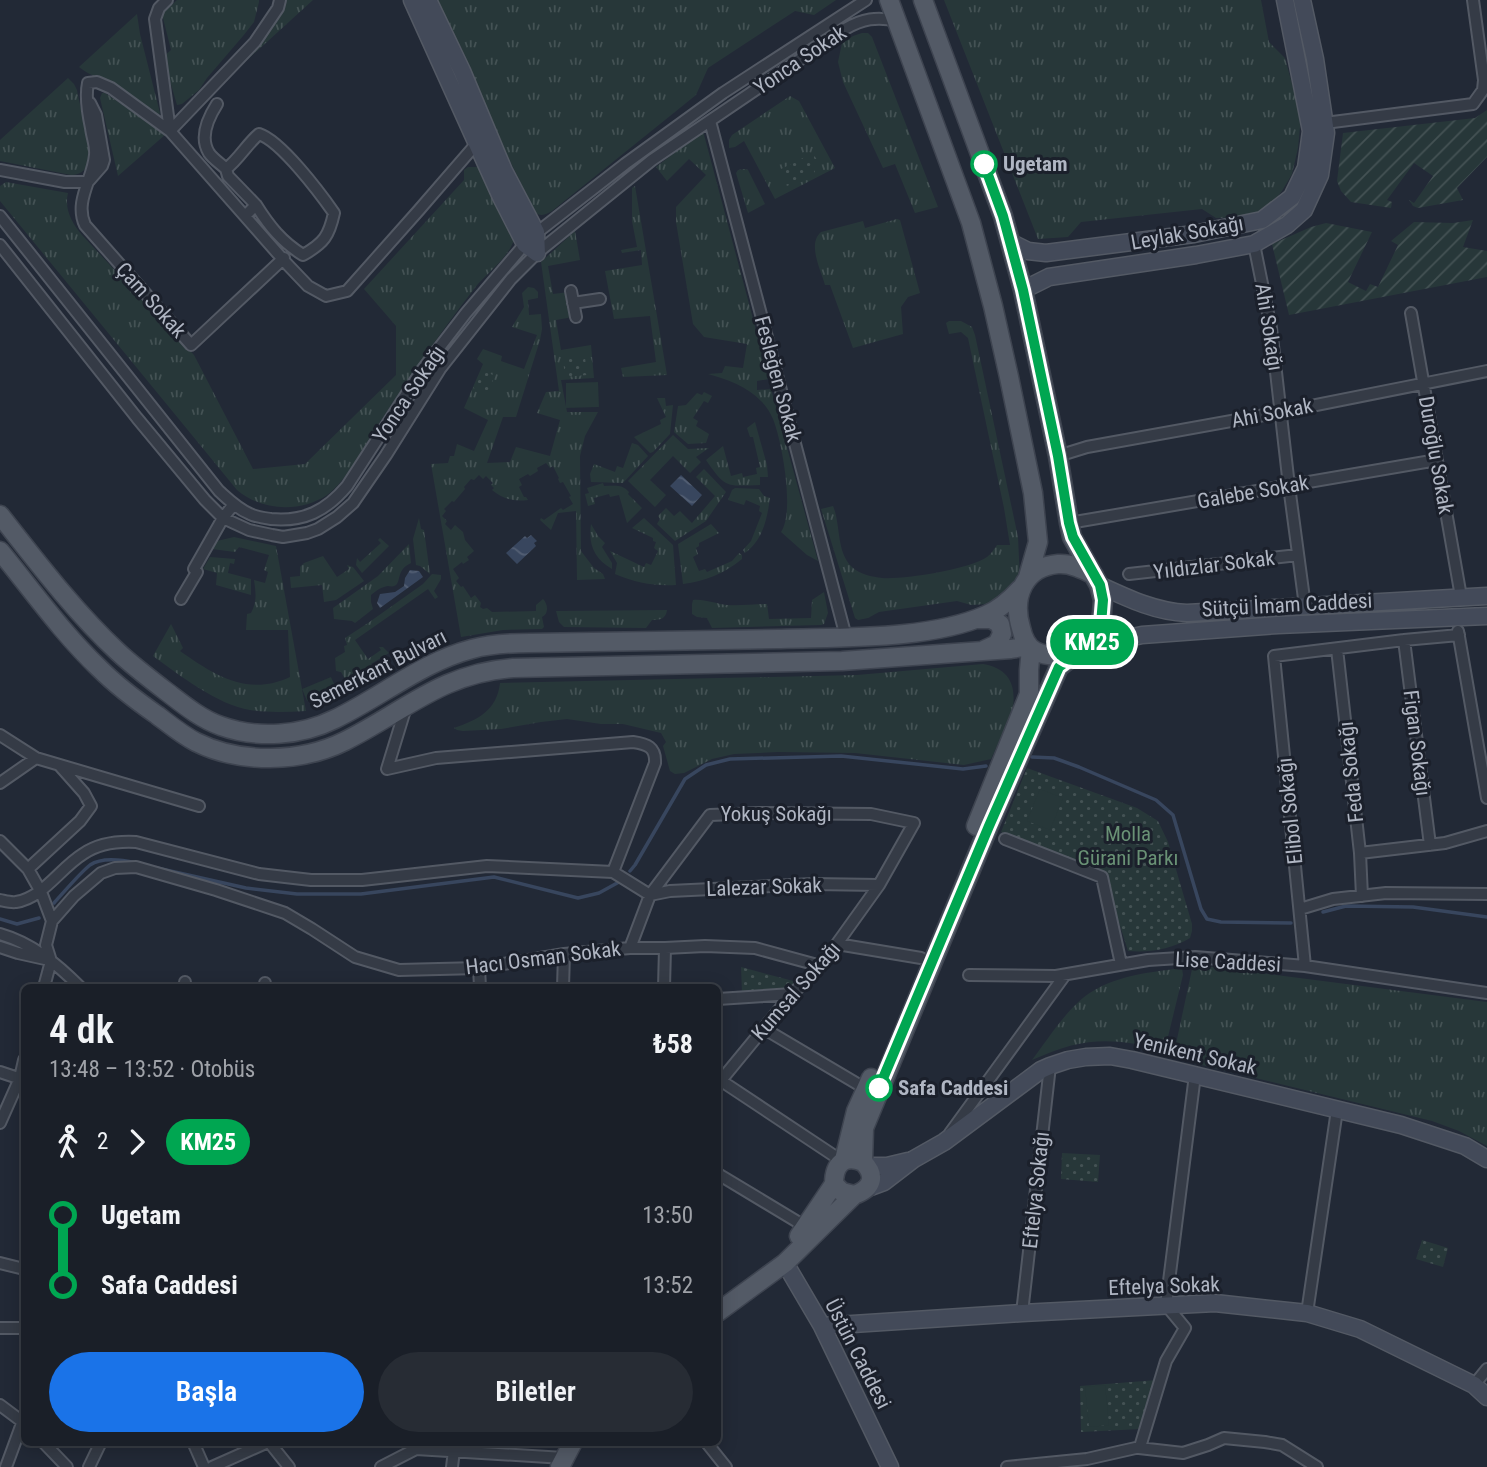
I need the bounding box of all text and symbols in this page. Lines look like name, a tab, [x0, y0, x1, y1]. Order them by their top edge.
street label: Yonca Sokak	[749, 20, 851, 100]
marker: Ugetam	[971, 151, 997, 177]
place label: Ugetam	[1003, 152, 1068, 176]
street label: Leylak Sokağı	[1129, 211, 1245, 255]
street label: Çam Sokak	[111, 257, 191, 343]
street label: Ahi Sokağı	[1250, 282, 1288, 372]
street label: Fesleğen Sokak	[750, 313, 806, 445]
street label: Yonca Sokağı	[368, 341, 450, 447]
street label: Ahi Sokak	[1229, 393, 1315, 433]
street label: Duroğlu Sokak	[1414, 394, 1458, 516]
street label: Galebe Sokak	[1195, 470, 1311, 514]
street label: Yıldızlar Sokak	[1152, 546, 1276, 584]
street label: Sütçü İmam Caddesi	[1201, 589, 1373, 621]
line badge: KM25	[1043, 619, 1141, 665]
street label: Semerkant Bulvarı	[306, 624, 450, 714]
text: KM25	[1064, 628, 1120, 656]
street label: Figan Sokağı	[1399, 689, 1435, 797]
street label: Feda Sokağı	[1334, 720, 1368, 824]
street label: Elibol Sokağı	[1272, 757, 1308, 865]
street label: Yokuş Sokağı	[720, 802, 832, 826]
park label: Molla Gürani Parkı	[1078, 822, 1178, 870]
street label: Lalezar Sokak	[706, 873, 823, 901]
street label: Hacı Osman Sokak	[464, 937, 622, 979]
street label: Kumsal Sokağı	[747, 937, 845, 1045]
street label: Lise Caddesi	[1174, 947, 1282, 977]
text: 4 dk	[49, 1008, 114, 1052]
street label: Yenikent Sokak	[1131, 1028, 1260, 1080]
text: ₺58	[653, 1029, 693, 1059]
text: 13:48 – 13:52 · Otobüs	[49, 1056, 255, 1083]
marker: Safa Caddesi	[866, 1075, 892, 1101]
place label: Safa Caddesi	[898, 1076, 1008, 1100]
icon: walk	[49, 1123, 87, 1161]
icon: forward	[118, 1123, 156, 1161]
text: 2	[97, 1128, 108, 1155]
text: KM25	[180, 1128, 236, 1156]
street label: Eftelya Sokağı	[1018, 1130, 1054, 1250]
text: Ugetam	[101, 1200, 181, 1230]
text: 13:50	[642, 1202, 693, 1229]
text: Safa Caddesi	[101, 1270, 238, 1300]
text: 13:52	[642, 1272, 693, 1299]
street label: Eftelya Sokak	[1108, 1272, 1221, 1300]
street label: Üstün Caddesi	[820, 1295, 896, 1413]
button: Başla	[49, 1352, 364, 1432]
button: Biletler	[378, 1352, 693, 1432]

